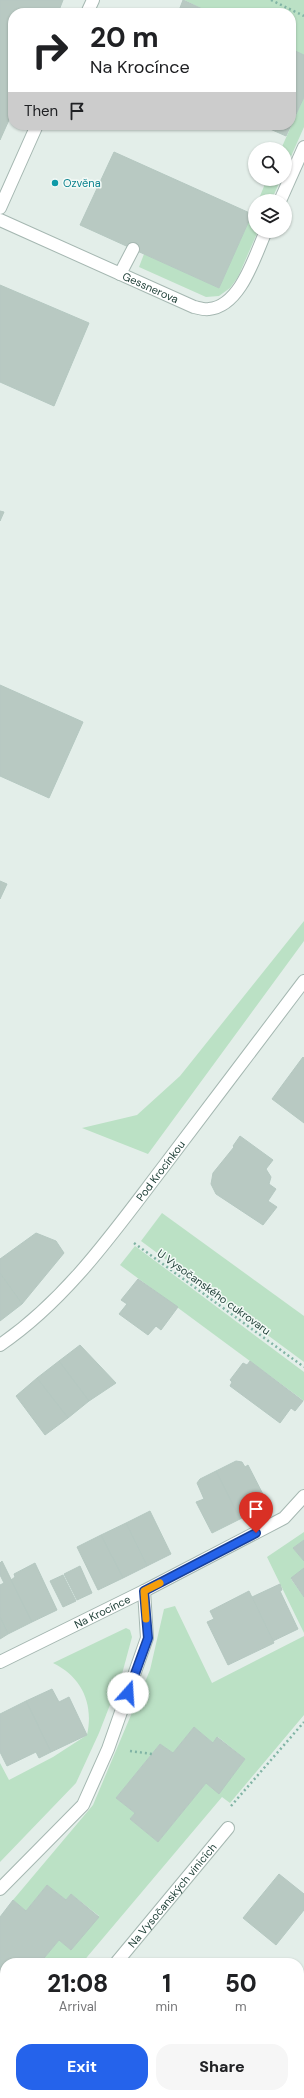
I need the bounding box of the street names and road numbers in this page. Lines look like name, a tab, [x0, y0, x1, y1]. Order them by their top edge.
street label: Gessnerova	[120, 269, 181, 306]
street label: Pod Krocínkou	[133, 1138, 188, 1204]
street label: U Vysočanského cukrovaru	[155, 1246, 273, 1338]
street label: Na Krocínce	[72, 1592, 133, 1631]
street label: Na Vysočanských vinicích	[125, 1840, 220, 1950]

